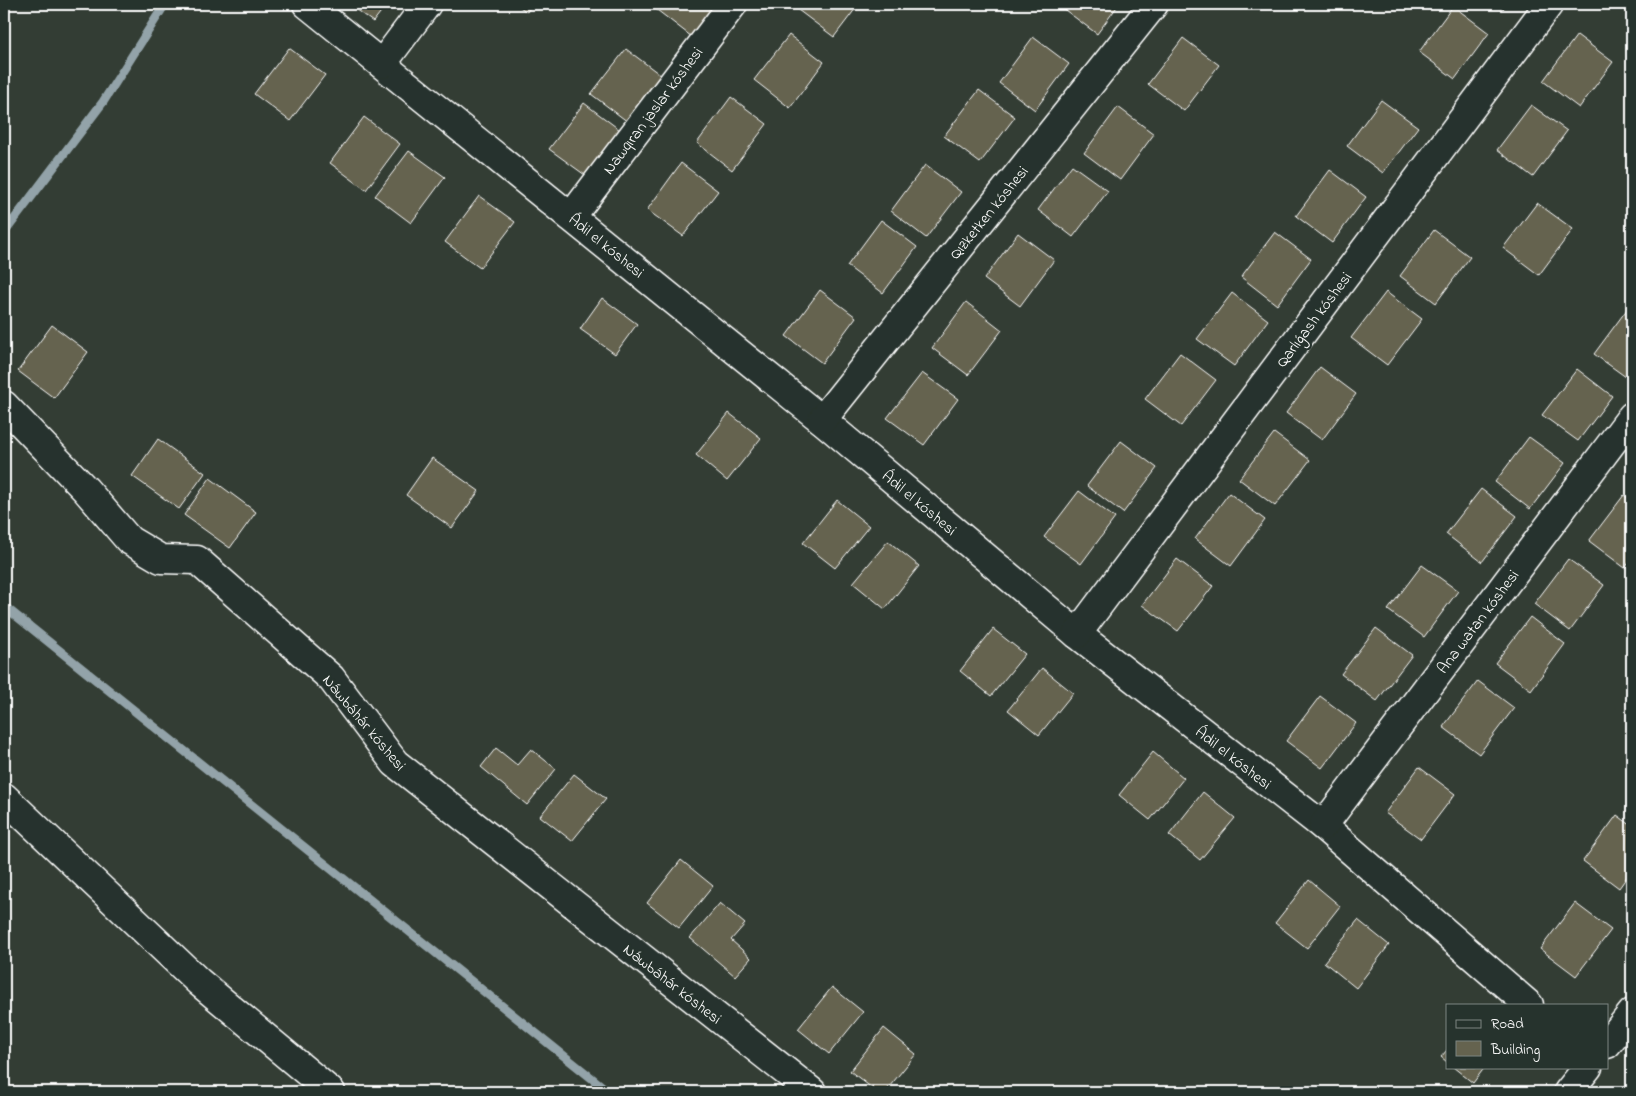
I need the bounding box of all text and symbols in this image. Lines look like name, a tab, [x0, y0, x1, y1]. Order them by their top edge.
street label: Nawqıran jaslar kóshesi	[598, 42, 710, 180]
street label: Qızketken kóshesi	[944, 161, 1035, 265]
street label: Ádil el kóshesi	[563, 208, 649, 285]
street label: Qarlıǵash kóshesi	[1271, 267, 1359, 373]
street label: Ádil el kóshesi	[876, 465, 962, 542]
street label: Ana watan kóshesi	[1431, 565, 1526, 679]
street label: Náwbáhár kóshesi	[316, 670, 411, 777]
street label: Ádil el kóshesi	[1189, 721, 1276, 796]
street label: Náwbáhár kóshesi	[617, 938, 726, 1031]
legend	[1446, 1004, 1608, 1068]
text: Road	[1491, 1013, 1524, 1035]
text: Building	[1490, 1039, 1540, 1062]

